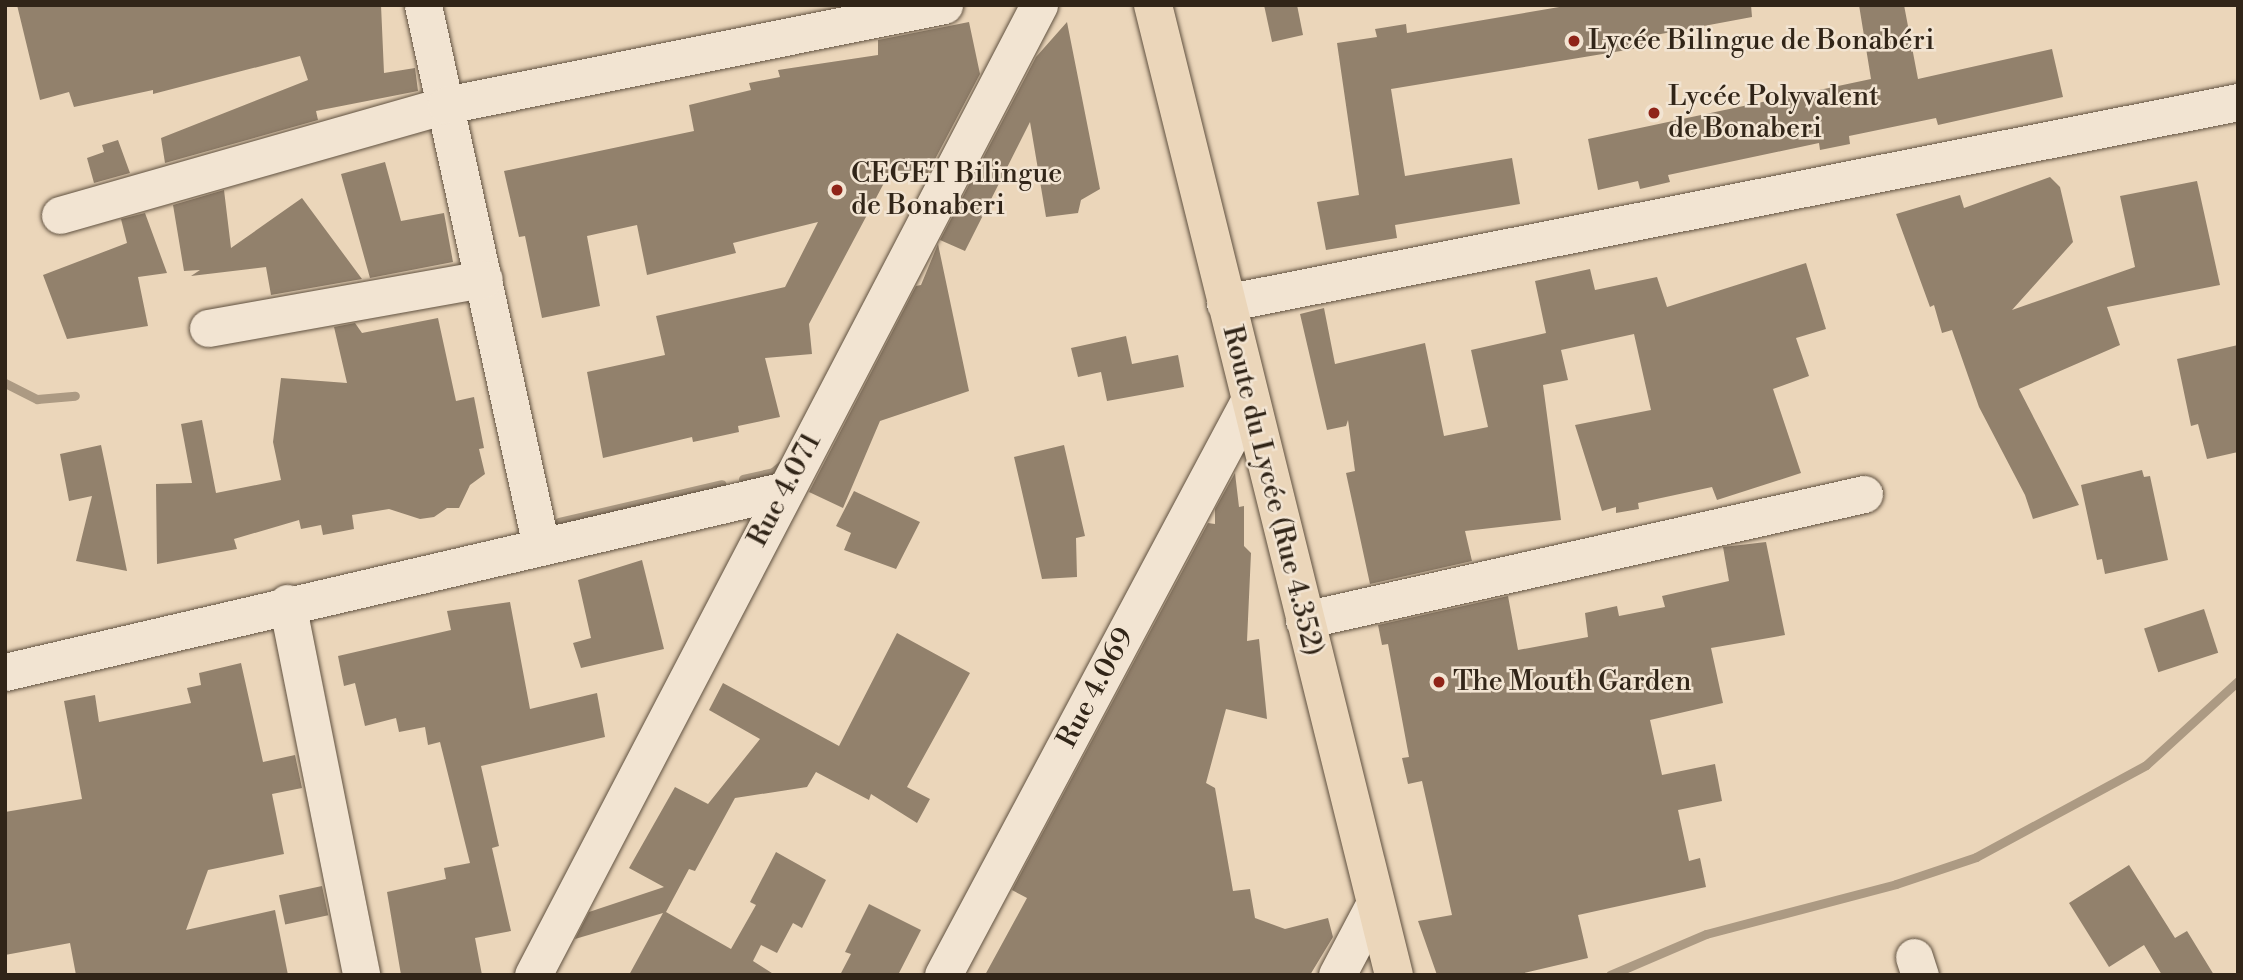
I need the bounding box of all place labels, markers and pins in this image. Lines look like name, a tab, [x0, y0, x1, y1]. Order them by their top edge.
place label: Lycée Bilingue de Bonabéri	[1588, 24, 1935, 58]
marker: Lycée Bilingue de Bonabéri	[1566, 33, 1582, 49]
place label: Lycée Polyvalent de Bonaberi	[1668, 80, 1879, 146]
marker: Lycée Polyvalent de Bonaberi	[1646, 105, 1662, 121]
place label: CEGET Bilingue de Bonaberi	[851, 157, 1062, 223]
marker: CEGET Bilingue de Bonaberi	[829, 182, 845, 198]
place label: The Mouth Garden	[1453, 665, 1691, 699]
marker: The Mouth Garden	[1431, 674, 1447, 690]

